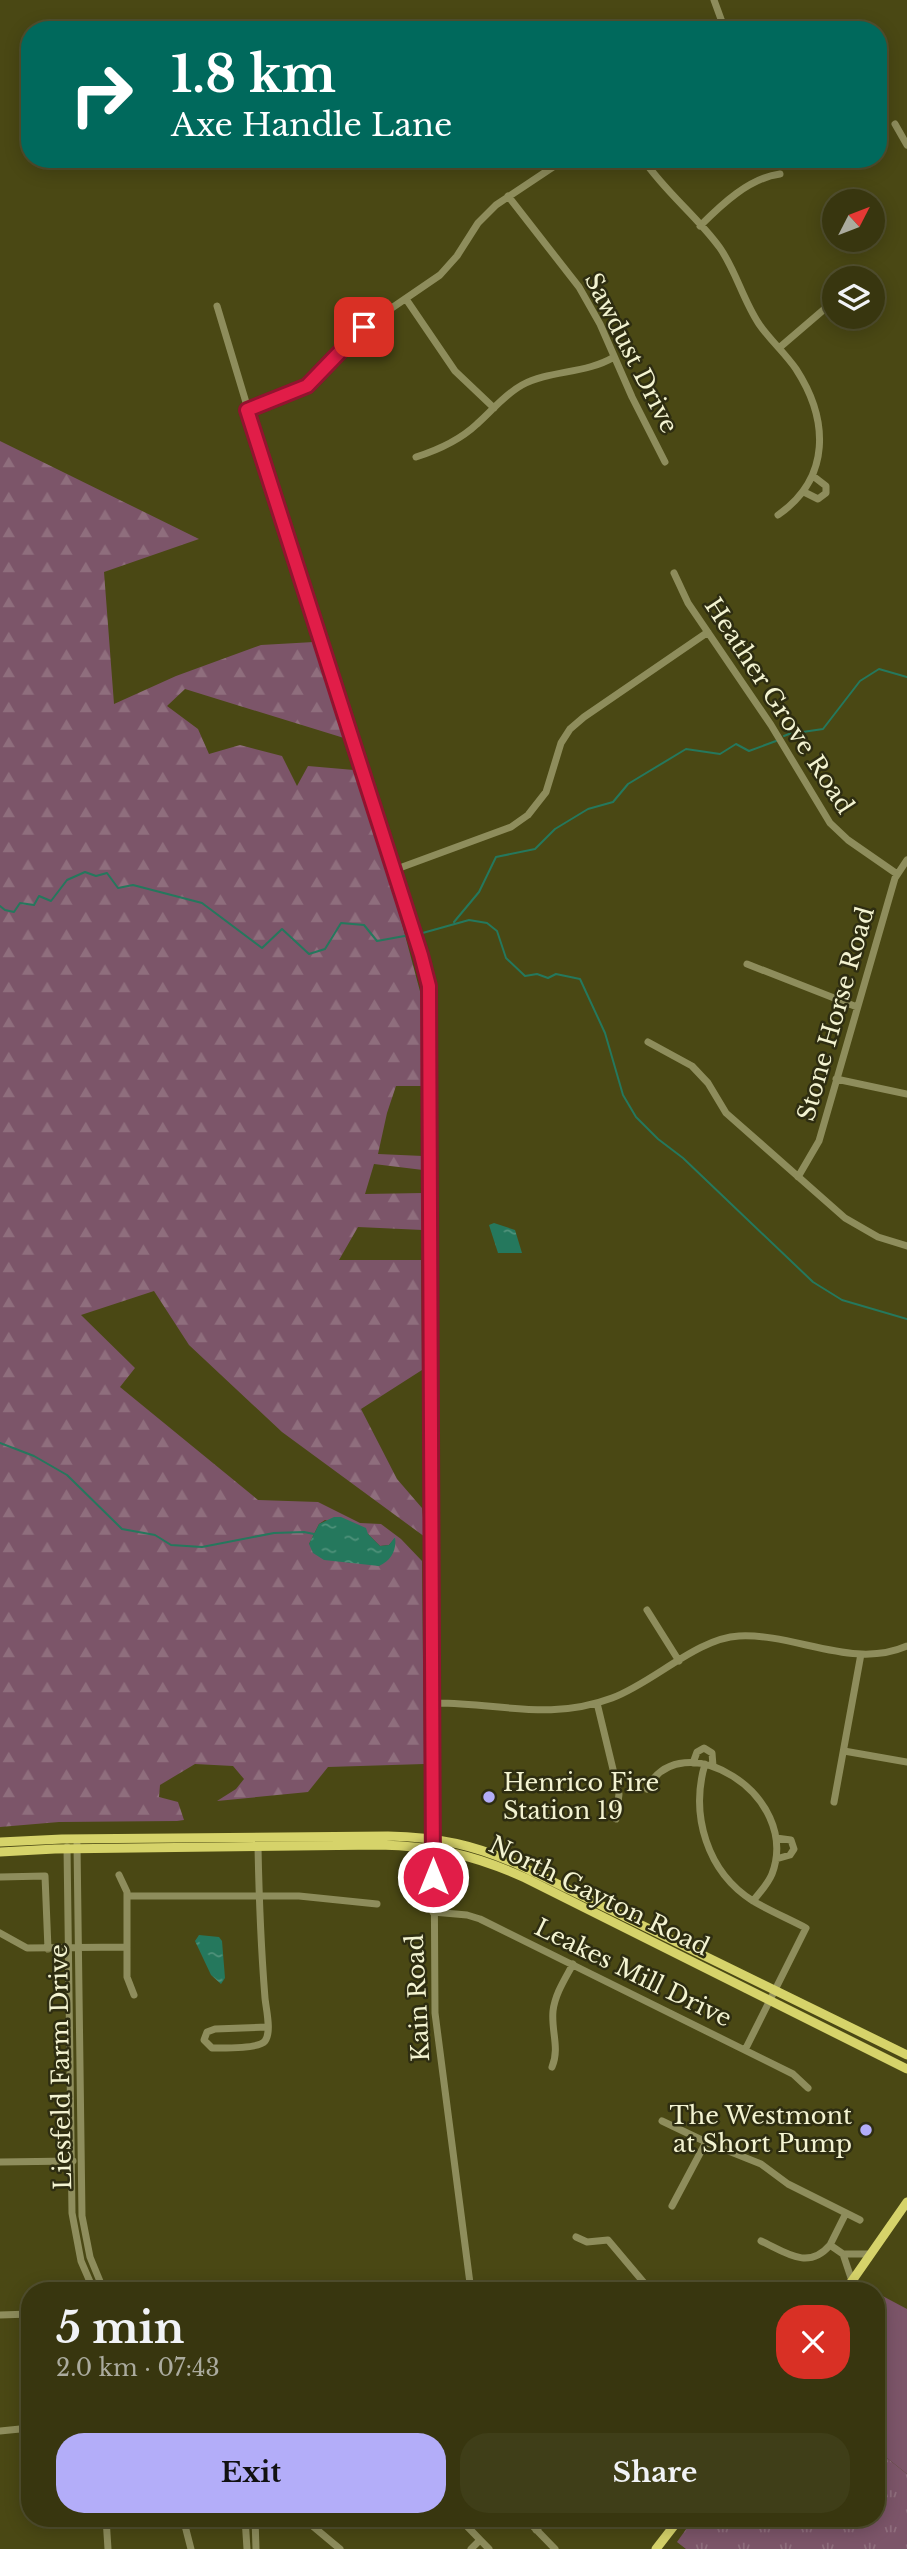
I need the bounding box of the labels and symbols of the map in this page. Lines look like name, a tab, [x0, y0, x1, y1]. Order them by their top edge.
north arrow	[822, 189, 886, 252]
street label: Sawdust Drive	[579, 268, 684, 438]
pin	[334, 297, 394, 357]
street label: Heather Grove Road	[699, 592, 860, 819]
street label: Stone Horse Road	[791, 903, 880, 1124]
place label: Henrico Fire Station 19	[503, 1768, 659, 1825]
marker: Henrico Fire Station 19	[481, 1789, 497, 1805]
street label: North Gayton Road	[484, 1830, 714, 1962]
position arrow	[396, 1840, 470, 1914]
street label: Leakes Mill Drive	[530, 1912, 736, 2033]
street label: Kain Road	[400, 1934, 435, 2062]
street label: Liesfeld Farm Drive	[44, 1944, 77, 2190]
place label: The Westmont at Short Pump	[669, 2101, 852, 2158]
marker: The Westmont at Short Pump	[858, 2122, 874, 2138]

